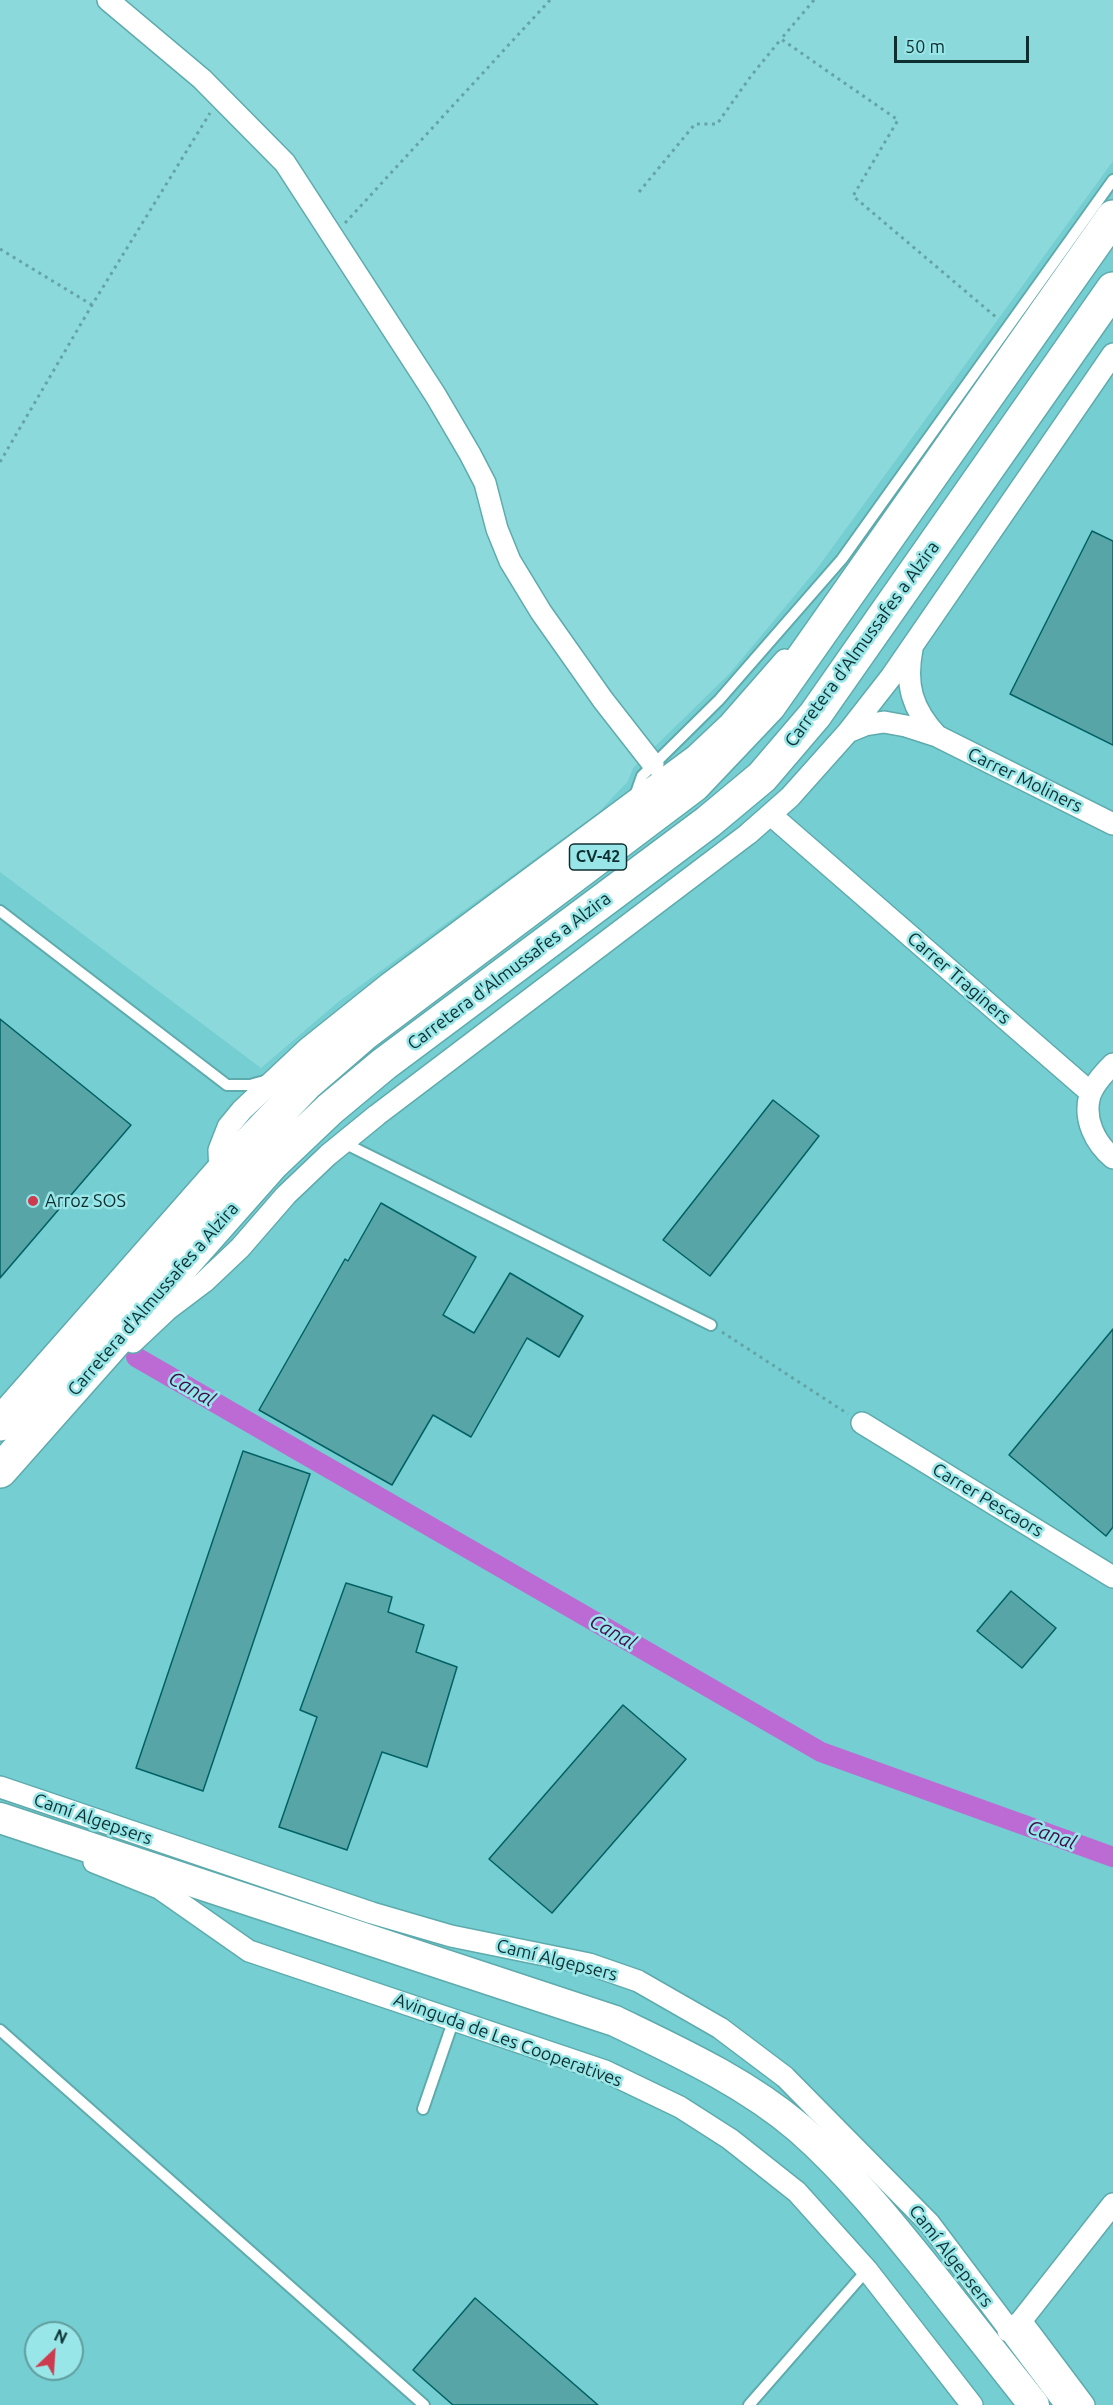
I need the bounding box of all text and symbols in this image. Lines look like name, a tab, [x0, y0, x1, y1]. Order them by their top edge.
scale bar	[897, 24, 1032, 62]
text: 50 m	[905, 36, 945, 56]
street label: Carretera d'Almussafes a Alzira	[780, 537, 944, 751]
street label: Carrer Moliners	[964, 743, 1086, 817]
road number: CV-42	[570, 844, 626, 870]
street label: Carretera d'Almussafes a Alzira	[403, 887, 615, 1055]
street label: Carrer Traginers	[903, 927, 1015, 1029]
place label: Arroz SOS	[45, 1190, 126, 1212]
marker: Arroz SOS	[26, 1194, 40, 1208]
street label: Carretera d'Almussafes a Alzira	[63, 1198, 243, 1400]
water label: Canal	[164, 1366, 220, 1412]
street label: Carrer Pescaors	[929, 1458, 1047, 1542]
water label: Canal	[585, 1609, 641, 1655]
street label: Camí Algepsers	[31, 1789, 155, 1849]
water label: Canal	[1024, 1815, 1080, 1855]
street label: Camí Algepsers	[494, 1935, 620, 1985]
street label: Avinguda de Les Cooperatives	[391, 1989, 625, 2091]
street label: Camí Algepsers	[904, 2201, 998, 2311]
north arrow	[24, 2321, 84, 2381]
text: N	[52, 2326, 70, 2347]

